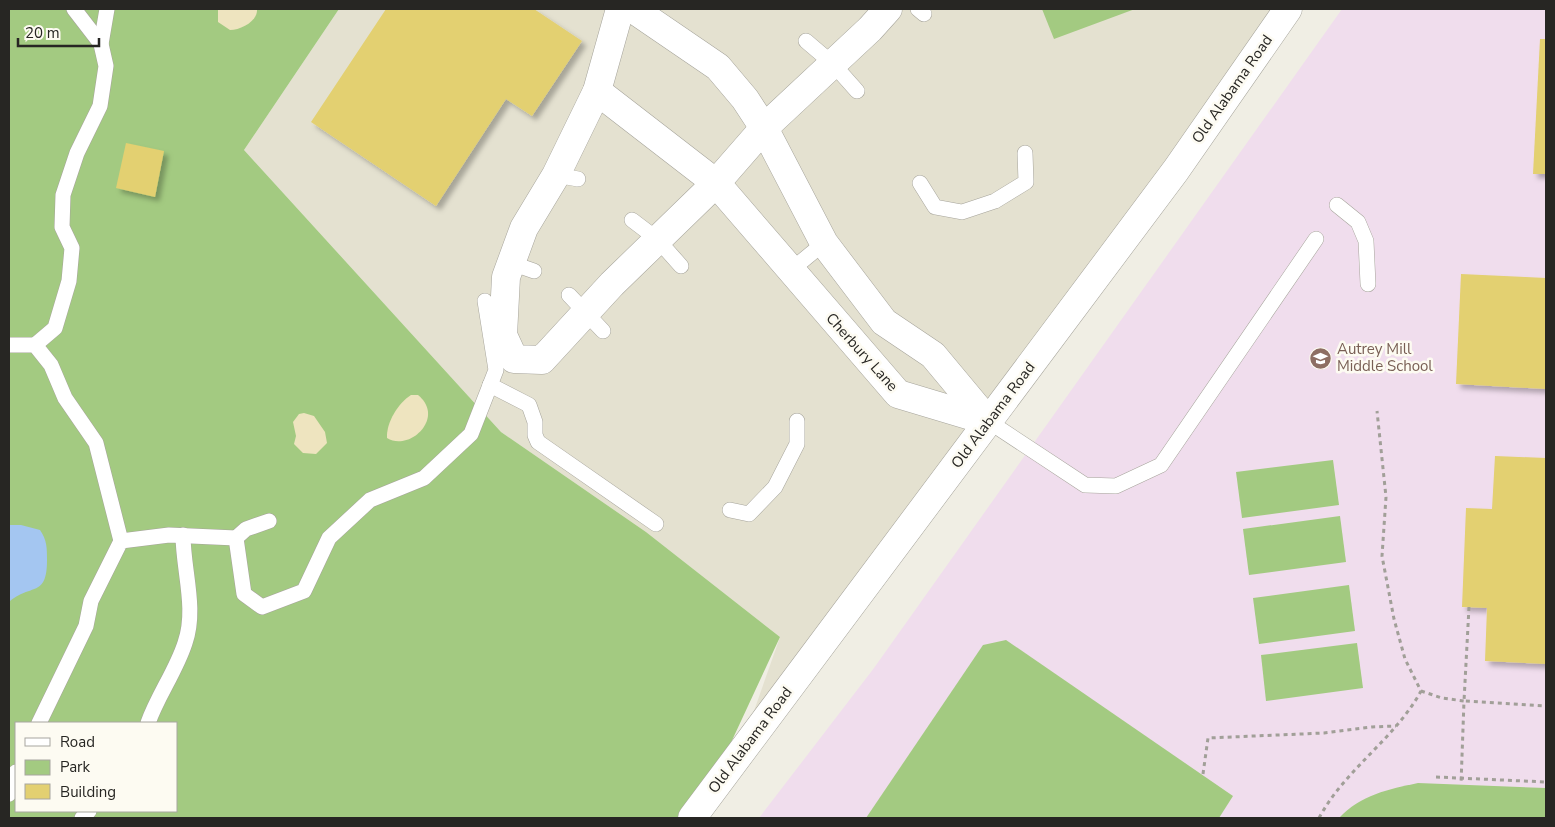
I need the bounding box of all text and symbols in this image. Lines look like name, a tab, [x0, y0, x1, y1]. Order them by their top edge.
scale bar	[18, 15, 99, 47]
text: 20 m	[25, 23, 60, 43]
street label: Old Alabama Road	[1187, 31, 1277, 147]
street label: Cherbury Lane	[821, 308, 903, 396]
place label: Autrey Mill Middle School	[1337, 339, 1433, 376]
school or university icon: Autrey Mill Middle School	[1309, 346, 1333, 370]
street label: Old Alabama Road	[946, 358, 1040, 472]
street label: Old Alabama Road	[703, 683, 797, 797]
legend	[15, 722, 178, 812]
text: Road	[60, 732, 95, 752]
text: Park	[60, 757, 90, 777]
text: Building	[60, 782, 116, 802]

